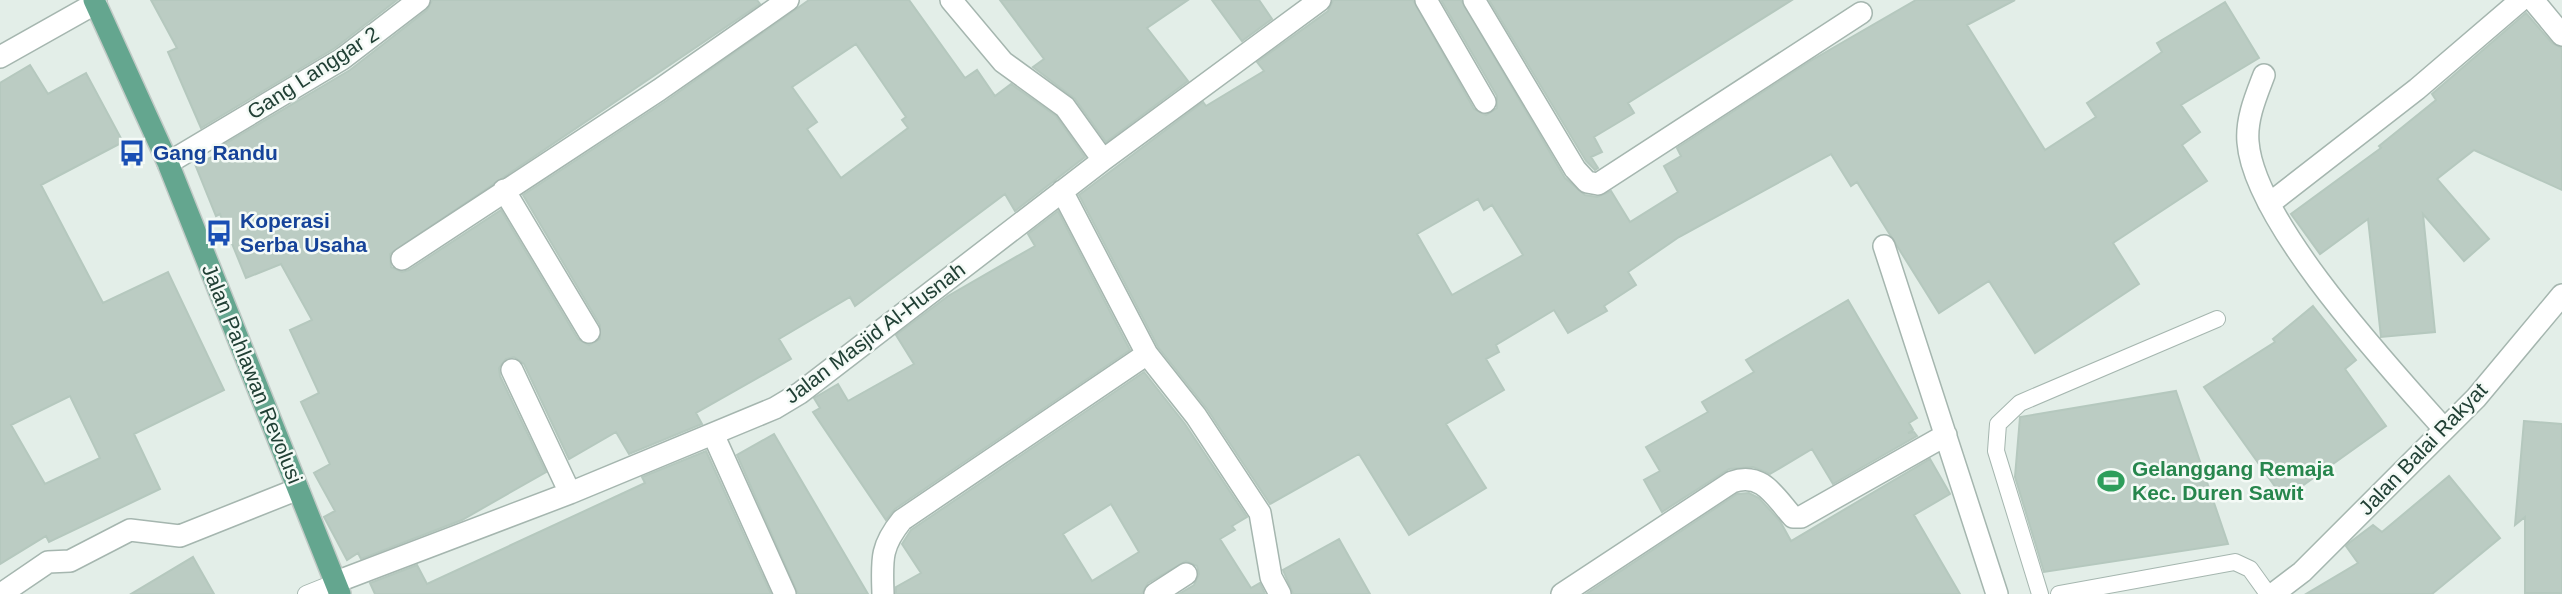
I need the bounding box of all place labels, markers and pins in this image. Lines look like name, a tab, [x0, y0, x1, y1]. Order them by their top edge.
bus stop icon: Gang Randu	[117, 138, 147, 168]
place label: Gang Randu	[153, 141, 278, 164]
place label: Koperasi Serba Usaha	[240, 209, 368, 256]
bus stop icon: Koperasi Serba Usaha	[204, 218, 234, 248]
place label: Gelanggang Remaja Kec. Duren Sawit	[2132, 457, 2334, 504]
sports icon: Gelanggang Remaja Kec. Duren Sawit	[2096, 466, 2126, 496]

